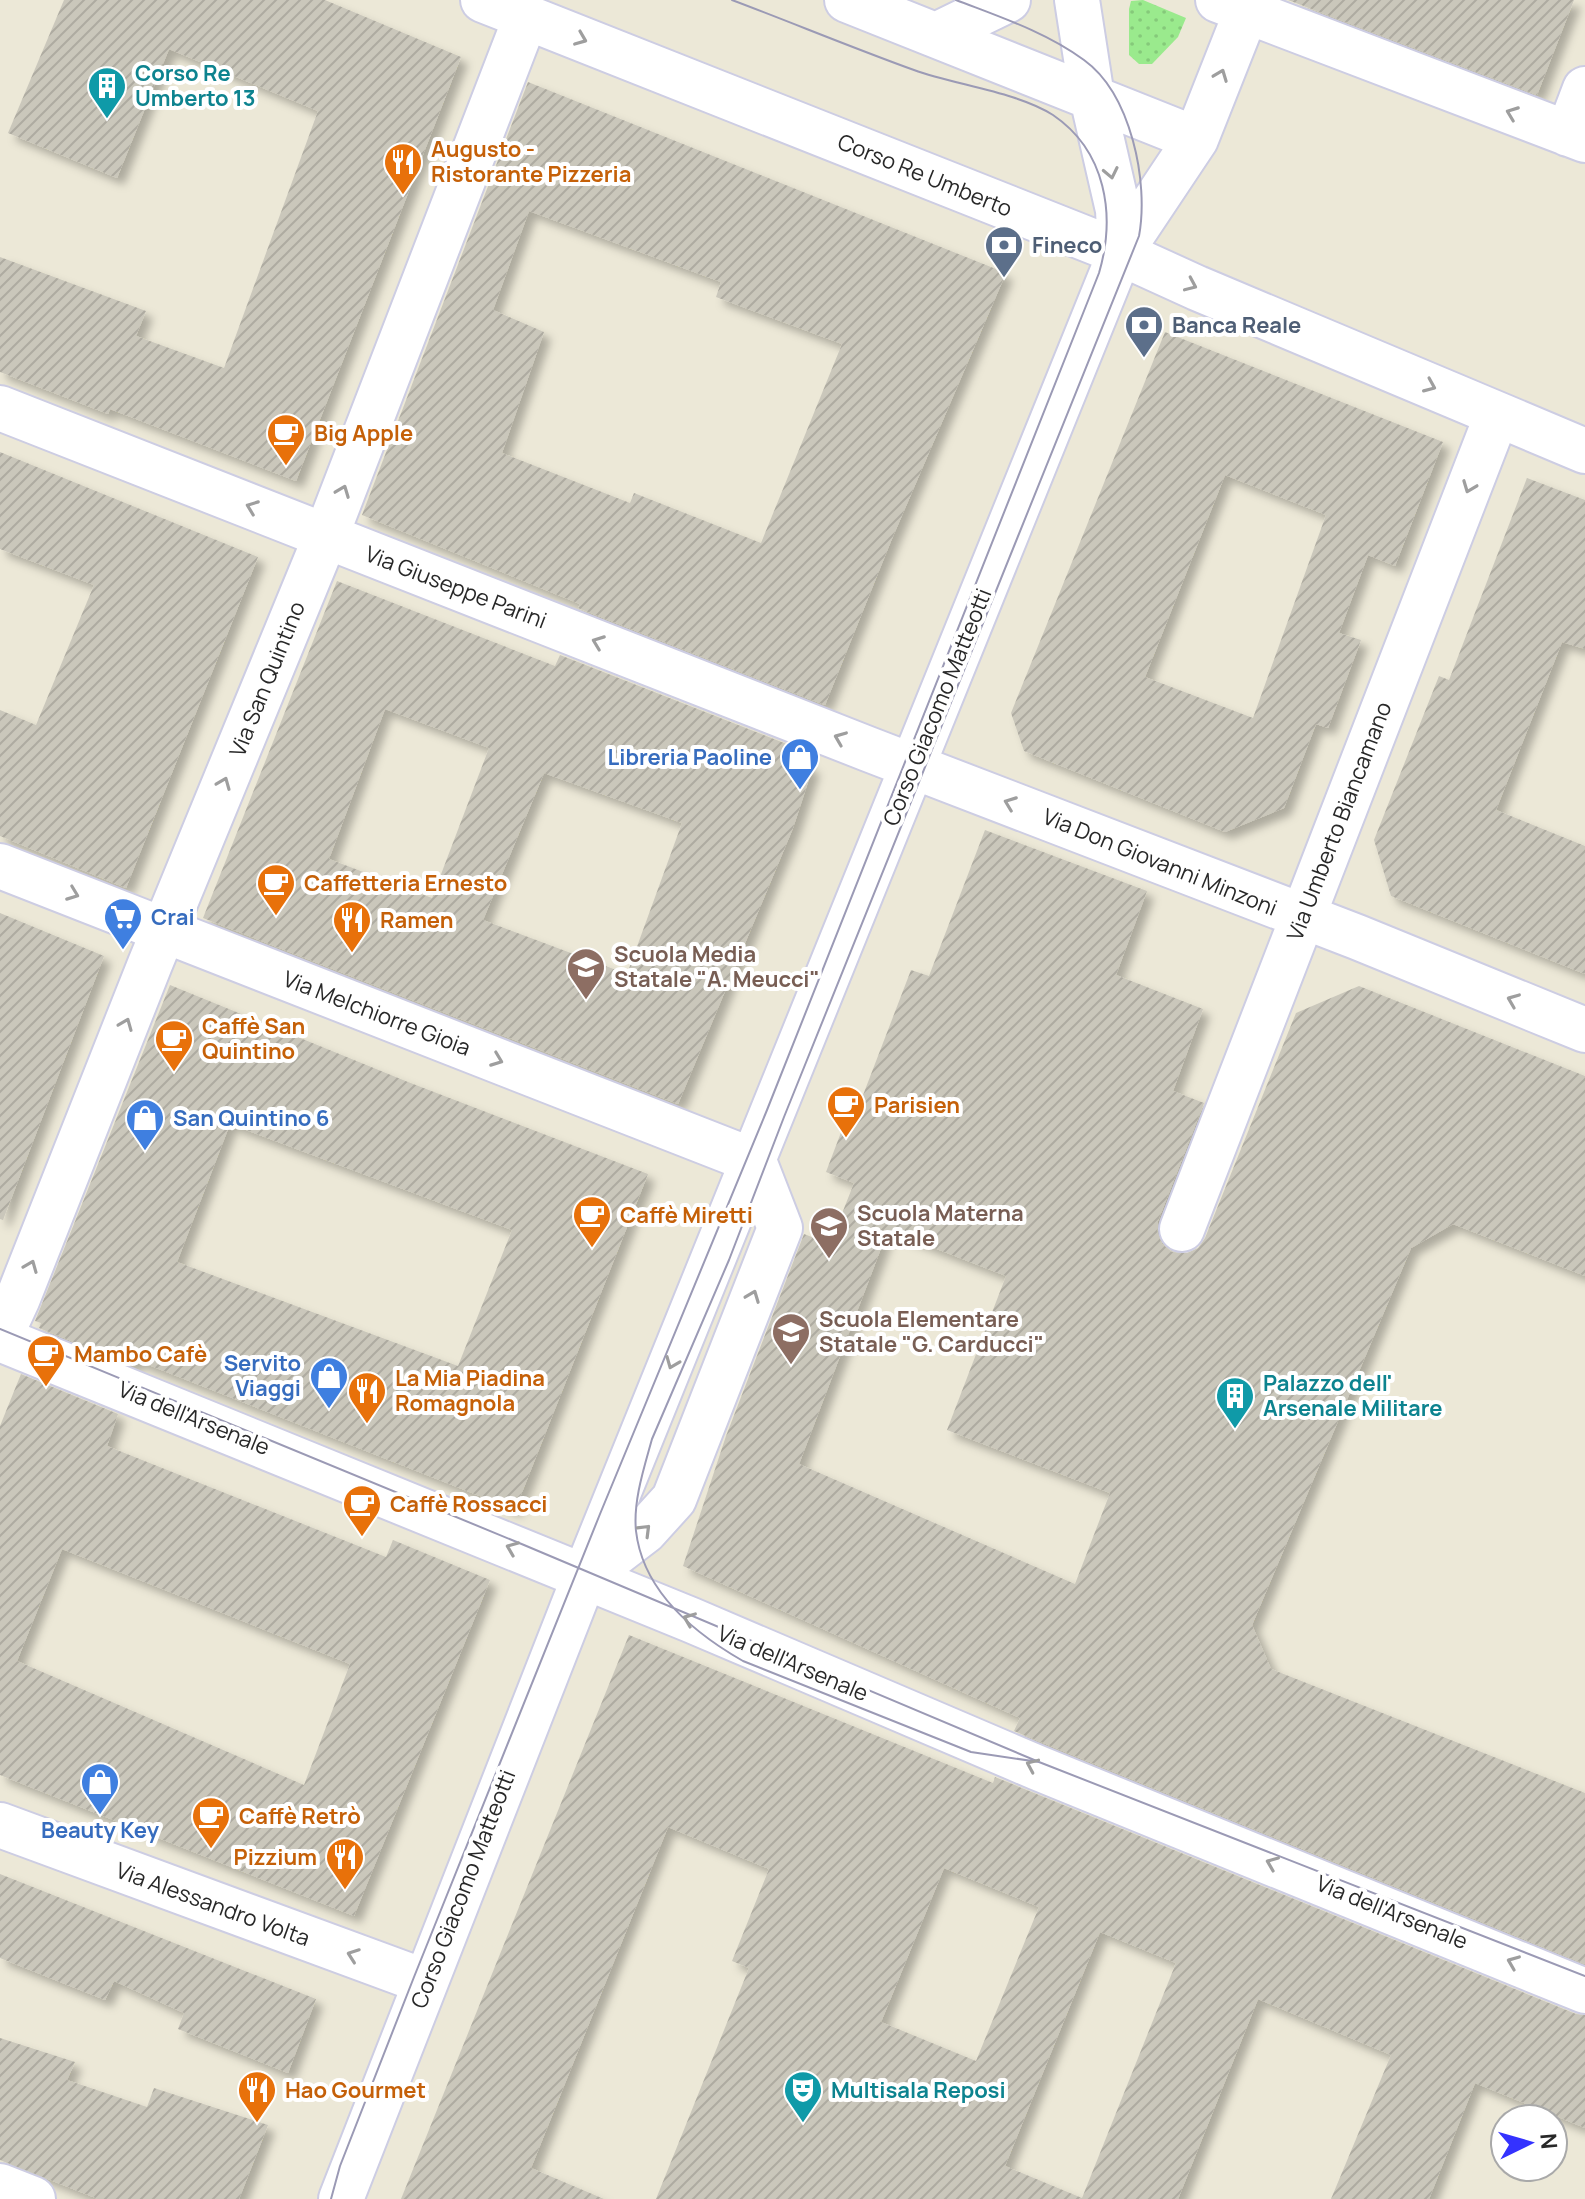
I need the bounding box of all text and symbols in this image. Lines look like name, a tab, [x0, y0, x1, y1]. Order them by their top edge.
one-way arrow	[573, 29, 587, 46]
place label: Corso Re Umberto 13	[135, 58, 256, 113]
building icon: Corso Re Umberto 13	[86, 65, 128, 120]
one-way arrow	[1211, 69, 1228, 83]
one-way arrow	[1506, 106, 1520, 122]
street label: Corso Re Umberto	[833, 126, 1017, 224]
place label: Augusto - Ristorante Pizzeria	[431, 134, 631, 189]
restaurant icon: Augusto - Ristorante Pizzeria	[382, 141, 424, 196]
one-way arrow	[1102, 165, 1119, 179]
bank icon: Fineco	[983, 224, 1025, 279]
place label: Fineco	[1032, 230, 1102, 260]
one-way arrow	[1183, 275, 1197, 291]
bank icon: Banca Reale	[1123, 304, 1165, 359]
place label: Banca Reale	[1172, 310, 1301, 340]
one-way arrow	[1422, 377, 1436, 393]
cafe icon: Big Apple	[265, 412, 307, 467]
place label: Big Apple	[314, 418, 413, 448]
one-way arrow	[1462, 479, 1479, 493]
one-way arrow	[333, 484, 350, 498]
one-way arrow	[246, 500, 260, 517]
street label: Via Giuseppe Parini	[361, 539, 551, 635]
street label: Corso Giacomo Matteotti	[876, 584, 998, 830]
street label: Via San Quintino	[222, 597, 312, 761]
one-way arrow	[592, 636, 606, 652]
street label: Via Umberto Biancamano	[1280, 697, 1398, 945]
one-way arrow	[834, 731, 848, 747]
shop icon: Libreria Paoline	[779, 736, 821, 791]
place label: Libreria Paoline	[608, 742, 772, 772]
one-way arrow	[214, 777, 231, 791]
one-way arrow	[1004, 796, 1018, 813]
street label: Via Don Giovanni Minzoni	[1038, 801, 1282, 923]
cafe icon: Caffetteria Ernesto	[255, 862, 297, 917]
place label: Caffetteria Ernesto	[304, 868, 507, 898]
one-way arrow	[65, 885, 79, 901]
supermarket icon: Crai	[102, 896, 144, 951]
restaurant icon: Ramen	[331, 899, 373, 954]
place label: Crai	[151, 902, 195, 932]
place label: Ramen	[380, 905, 453, 935]
place label: Scuola Media Statale "A. Meucci"	[614, 939, 820, 994]
school or university icon: Scuola Media Statale "A. Meucci"	[565, 946, 607, 1001]
street label: Via Melchiorre Gioia	[279, 963, 475, 1063]
one-way arrow	[1507, 994, 1521, 1010]
place label: Caffè San Quintino	[202, 1011, 305, 1066]
one-way arrow	[116, 1018, 133, 1032]
cafe icon: Caffè San Quintino	[153, 1018, 195, 1073]
one-way arrow	[489, 1051, 503, 1067]
cafe icon: Parisien	[825, 1084, 867, 1139]
place label: Parisien	[874, 1090, 960, 1120]
shop icon: San Quintino 6	[124, 1097, 166, 1152]
place label: San Quintino 6	[173, 1103, 329, 1133]
cafe icon: Caffè Miretti	[571, 1194, 613, 1249]
place label: Scuola Materna Statale	[857, 1198, 1024, 1253]
place label: Caffè Miretti	[620, 1200, 753, 1230]
school or university icon: Scuola Materna Statale	[808, 1205, 850, 1260]
one-way arrow	[21, 1260, 38, 1274]
one-way arrow	[743, 1290, 760, 1304]
place label: Scuola Elementare Statale "G. Carducci"	[819, 1304, 1044, 1359]
school or university icon: Scuola Elementare Statale "G. Carducci"	[770, 1311, 812, 1366]
cafe icon: Mambo Cafè	[25, 1333, 67, 1388]
place label: Mambo Cafè	[74, 1339, 207, 1369]
place label: Servito Viaggi	[224, 1348, 301, 1403]
shop icon: Servito Viaggi	[308, 1355, 350, 1410]
one-way arrow	[665, 1355, 682, 1369]
place label: La Mia Piadina Romagnola	[395, 1363, 545, 1418]
place label: Palazzo dell' Arsenale Militare	[1263, 1368, 1443, 1423]
restaurant icon: La Mia Piadina Romagnola	[346, 1370, 388, 1425]
street label: Via dell'Arsenale	[114, 1374, 274, 1462]
building icon: Palazzo dell' Arsenale Militare	[1214, 1375, 1256, 1430]
cafe icon: Caffè Rossacci	[341, 1483, 383, 1538]
place label: Caffè Rossacci	[390, 1489, 547, 1519]
one-way arrow	[636, 1524, 650, 1539]
one-way arrow	[506, 1541, 520, 1558]
one-way arrow	[683, 1613, 697, 1629]
street label: Via dell'Arsenale	[713, 1618, 873, 1708]
one-way arrow	[1025, 1758, 1040, 1774]
shop icon: Beauty Key	[79, 1761, 121, 1816]
street label: Corso Giacomo Matteotti	[404, 1765, 522, 2013]
cafe icon: Caffè Retrò	[190, 1795, 232, 1850]
place label: Caffè Retrò	[239, 1801, 361, 1831]
place label: Beauty Key	[41, 1815, 160, 1845]
restaurant icon: Pizzium	[324, 1836, 366, 1891]
place label: Pizzium	[234, 1842, 317, 1872]
street label: Via Alessandro Volta	[112, 1855, 314, 1953]
one-way arrow	[1266, 1857, 1280, 1873]
street label: Via dell'Arsenale	[1312, 1868, 1472, 1956]
one-way arrow	[347, 1948, 361, 1965]
one-way arrow	[1507, 1955, 1521, 1971]
restaurant icon: Hao Gourmet	[236, 2069, 278, 2124]
theatre icon: Multisala Reposi	[782, 2069, 824, 2124]
place label: Hao Gourmet	[285, 2075, 426, 2105]
place label: Multisala Reposi	[831, 2075, 1006, 2105]
north arrow	[1489, 2103, 1569, 2183]
text: N	[1533, 2132, 1565, 2150]

